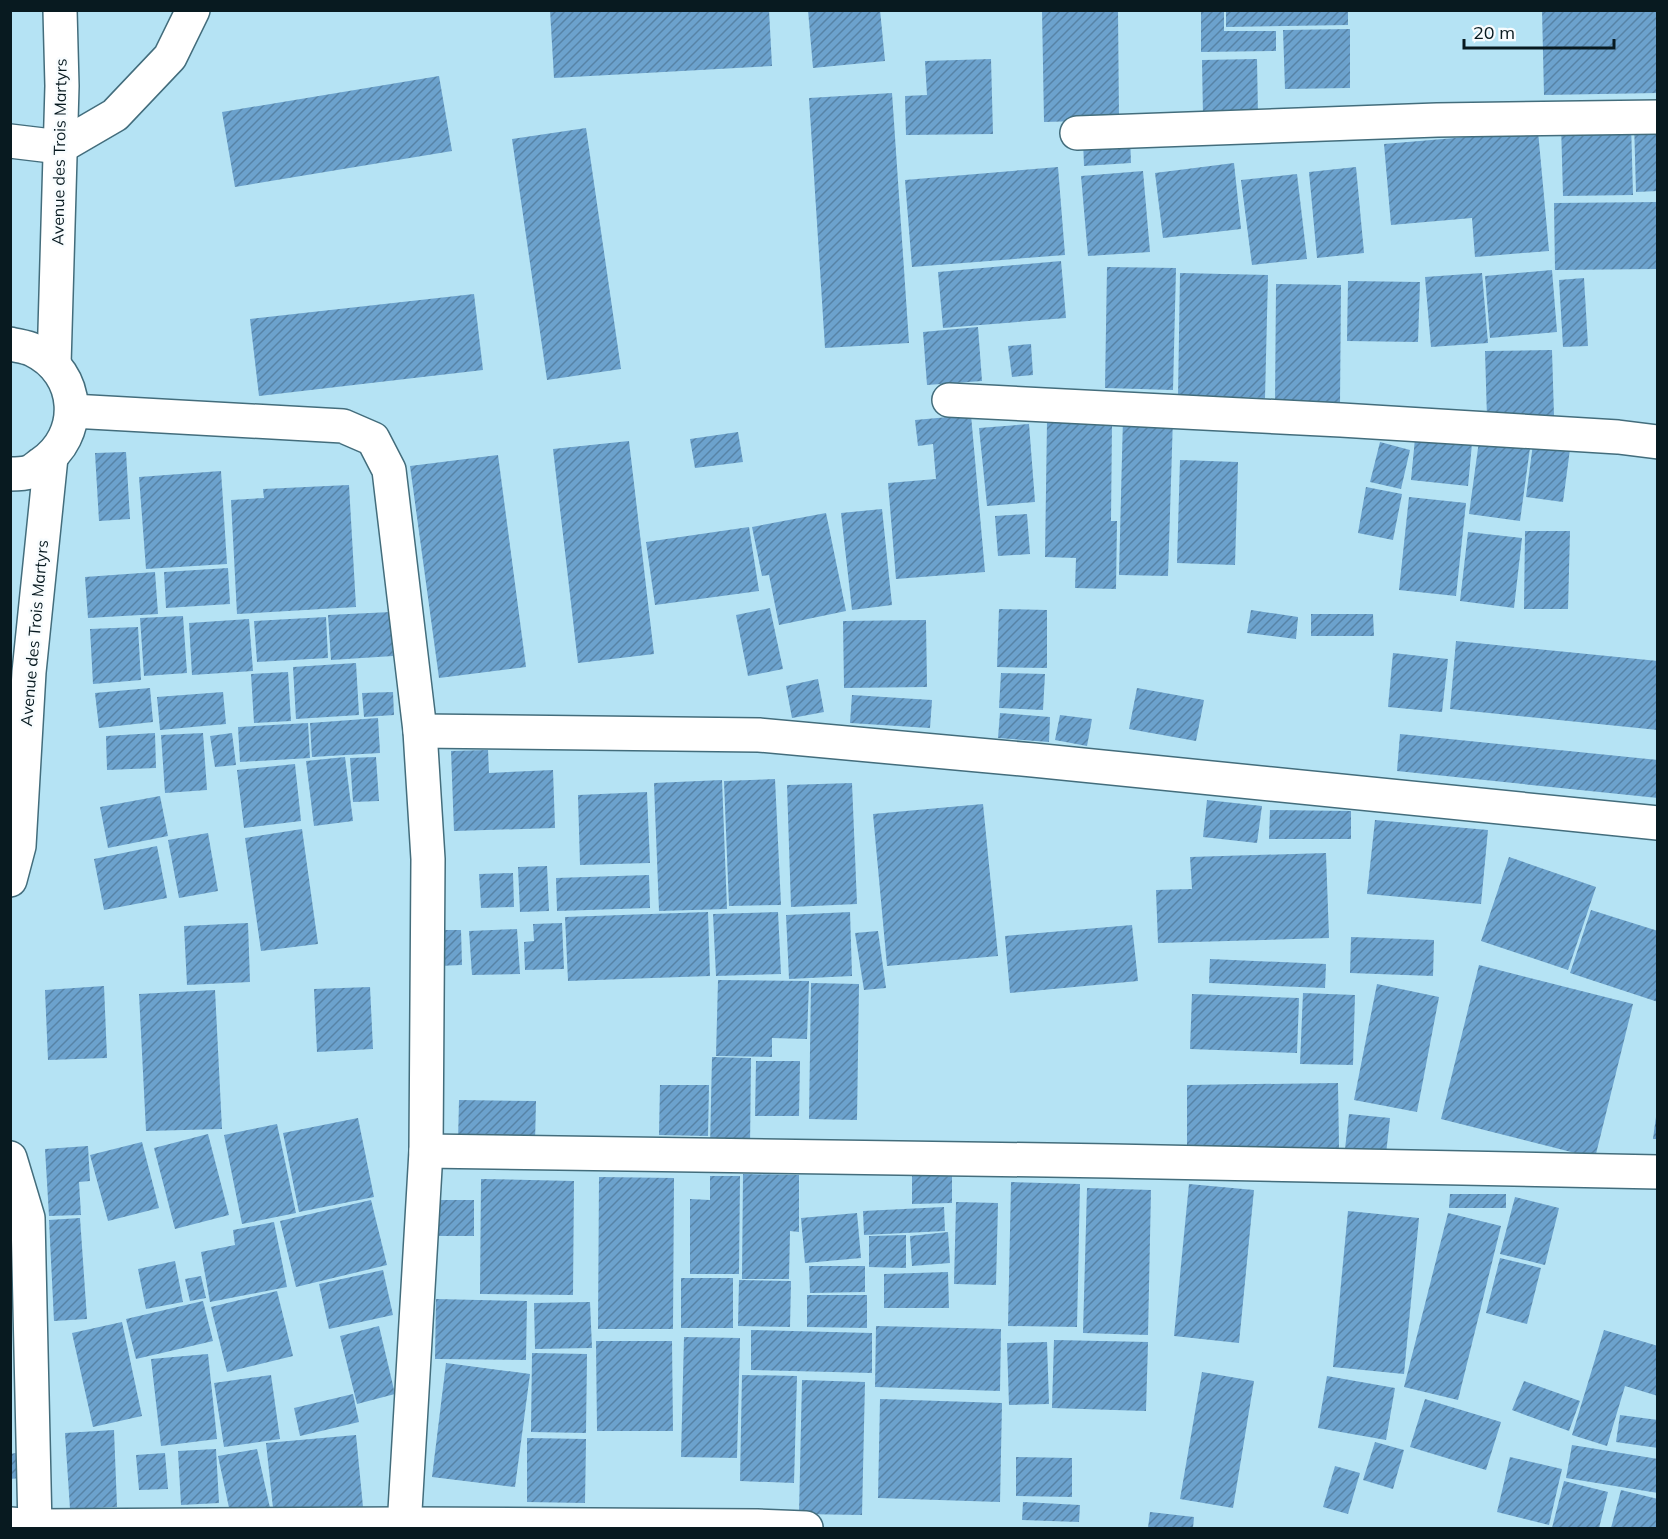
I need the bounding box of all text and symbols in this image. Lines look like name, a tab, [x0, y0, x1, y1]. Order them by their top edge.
scale bar	[1464, 12, 1614, 50]
text: 20 m	[1473, 21, 1515, 44]
street label: Avenue des Trois Martyrs	[47, 58, 71, 246]
street label: Avenue des Trois Martyrs	[16, 539, 52, 727]

